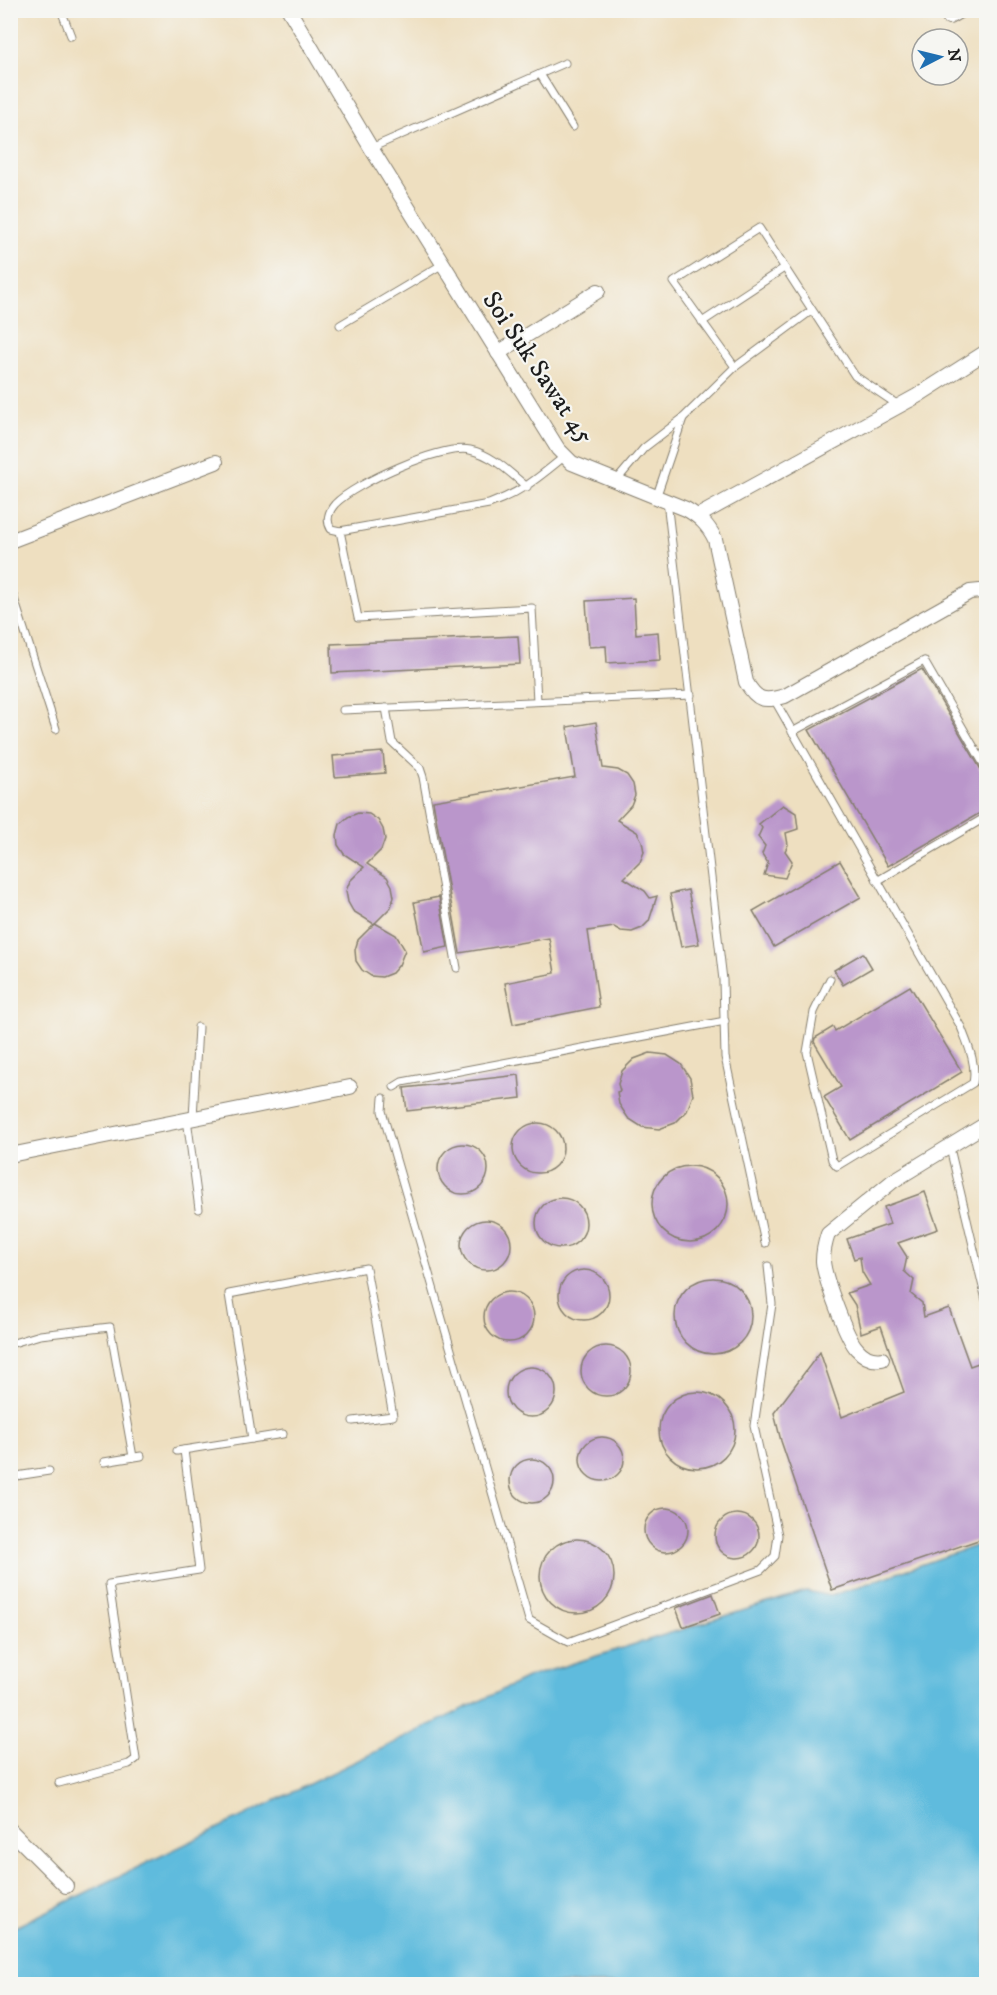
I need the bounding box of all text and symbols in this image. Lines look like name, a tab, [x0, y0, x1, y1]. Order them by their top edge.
north arrow	[910, 27, 970, 87]
text: N	[943, 48, 965, 63]
street label: Soi Suk Sawat 45	[475, 285, 601, 451]

